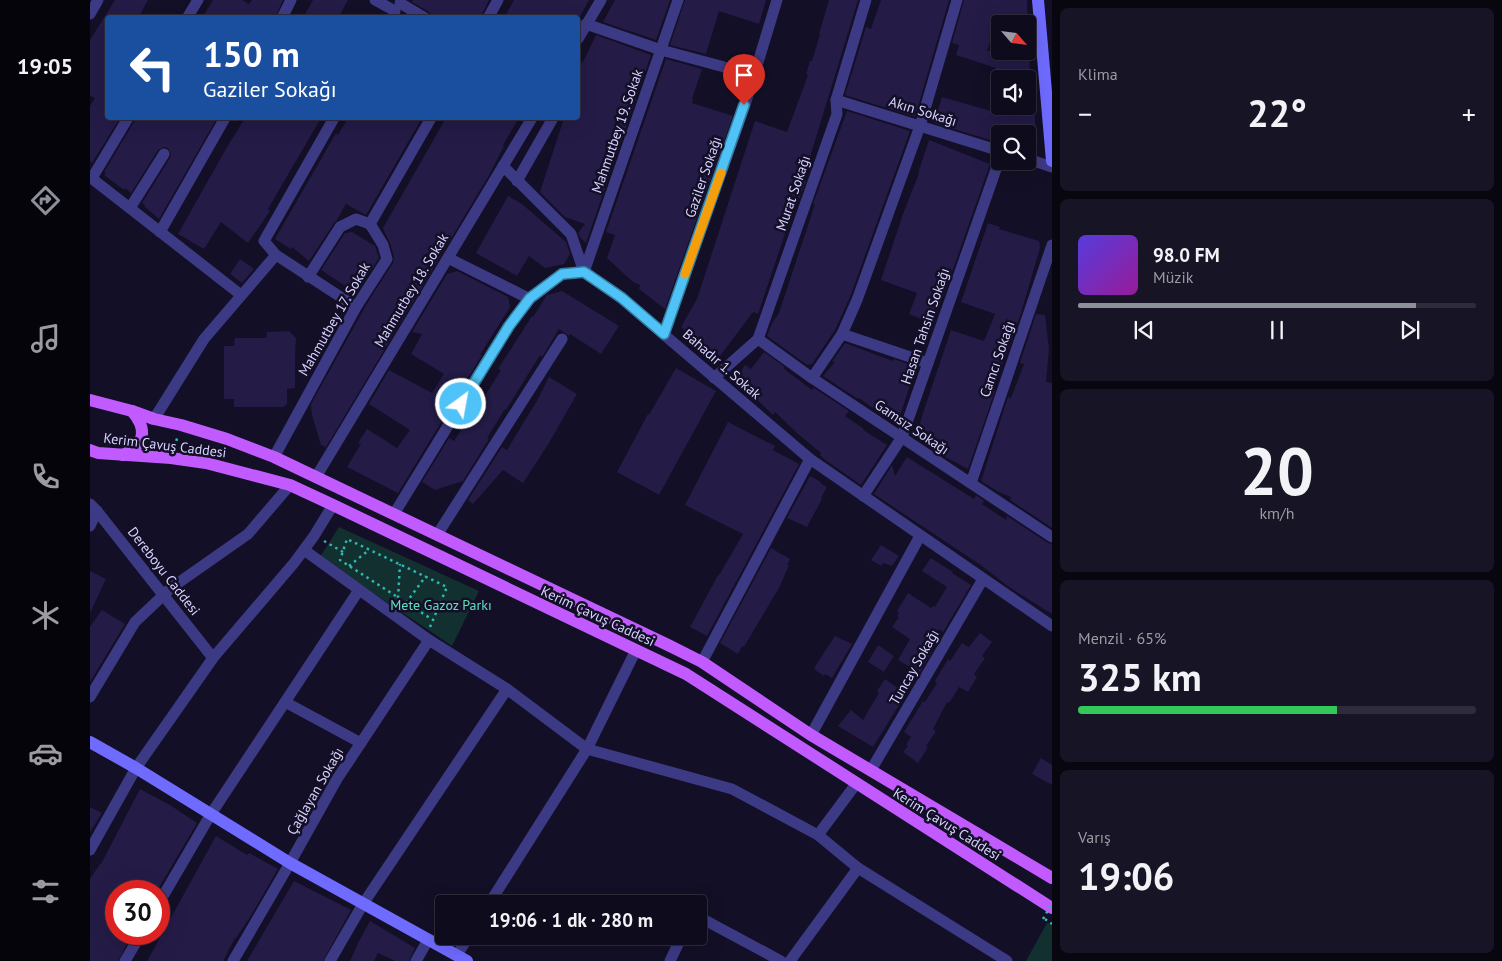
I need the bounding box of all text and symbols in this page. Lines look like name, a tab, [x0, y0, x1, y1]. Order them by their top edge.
north arrow	[991, 15, 1036, 60]
map controls	[991, 15, 1036, 170]
text: 150 m	[203, 31, 300, 77]
icon: left	[120, 35, 185, 100]
text: 19:05	[17, 52, 73, 80]
pin	[723, 54, 765, 105]
icon: arrive	[730, 61, 758, 89]
text: Klima	[1078, 64, 1118, 84]
street label: Mahmutbey 19. Sokak	[587, 66, 647, 195]
button: sound	[991, 70, 1036, 115]
text: Gaziler Sokağı	[203, 75, 337, 103]
text: 22°	[1247, 88, 1307, 137]
street label: Akın Sokağı	[887, 92, 959, 130]
text: −	[1078, 95, 1092, 132]
text: +	[1462, 95, 1476, 132]
button: search	[991, 125, 1036, 170]
street label: Gaziler Sokağı	[681, 134, 725, 220]
street label: Murat Sokağı	[772, 153, 814, 233]
icon: directions	[28, 183, 63, 218]
street label: Mahmutbey 18. Sokak	[370, 230, 452, 350]
text: 98.0 FM	[1153, 243, 1220, 267]
street label: Mahmutbey 17. Sokak	[294, 259, 374, 379]
street label: Hasan Tahsin Sokağı	[897, 265, 953, 387]
text: Müzik	[1153, 267, 1193, 287]
icon: previous	[1130, 316, 1158, 344]
icon: pause	[1263, 316, 1291, 344]
icon: next	[1396, 316, 1424, 344]
street label: Camcı Sokağı	[976, 318, 1018, 400]
icon: music	[28, 321, 63, 356]
street label: Bahadır 1. Sokak	[679, 325, 765, 403]
position arrow	[434, 377, 486, 429]
street label: Gamsız Sokağı	[871, 396, 953, 458]
text: 20	[1240, 428, 1314, 512]
street label: Kerim Çavuş Caddesi	[102, 429, 228, 461]
icon: phone	[28, 459, 63, 494]
text: km/h	[1259, 503, 1295, 523]
street label: Dereboyu Caddesi	[124, 523, 204, 619]
street label: Kerim Çavuş Caddesi	[538, 582, 658, 650]
park label: Mete Gazoz Parkı	[390, 596, 492, 614]
icon: climate	[28, 598, 63, 633]
street label: Tuncay Sokağı	[885, 626, 943, 708]
text: Menzil · 65%	[1078, 628, 1166, 648]
text: 325 km	[1078, 652, 1202, 701]
icon: car	[28, 736, 63, 771]
street label: Çağlayan Sokağı	[283, 744, 347, 838]
street label: Kerim Çavuş Caddesi	[890, 784, 1004, 864]
text: Varış	[1078, 827, 1111, 847]
text: 19:06	[1078, 851, 1174, 900]
icon: filters	[28, 874, 63, 909]
speed limit sign: 30	[105, 880, 170, 945]
text: 19:06 · 1 dk · 280 m	[489, 908, 653, 932]

